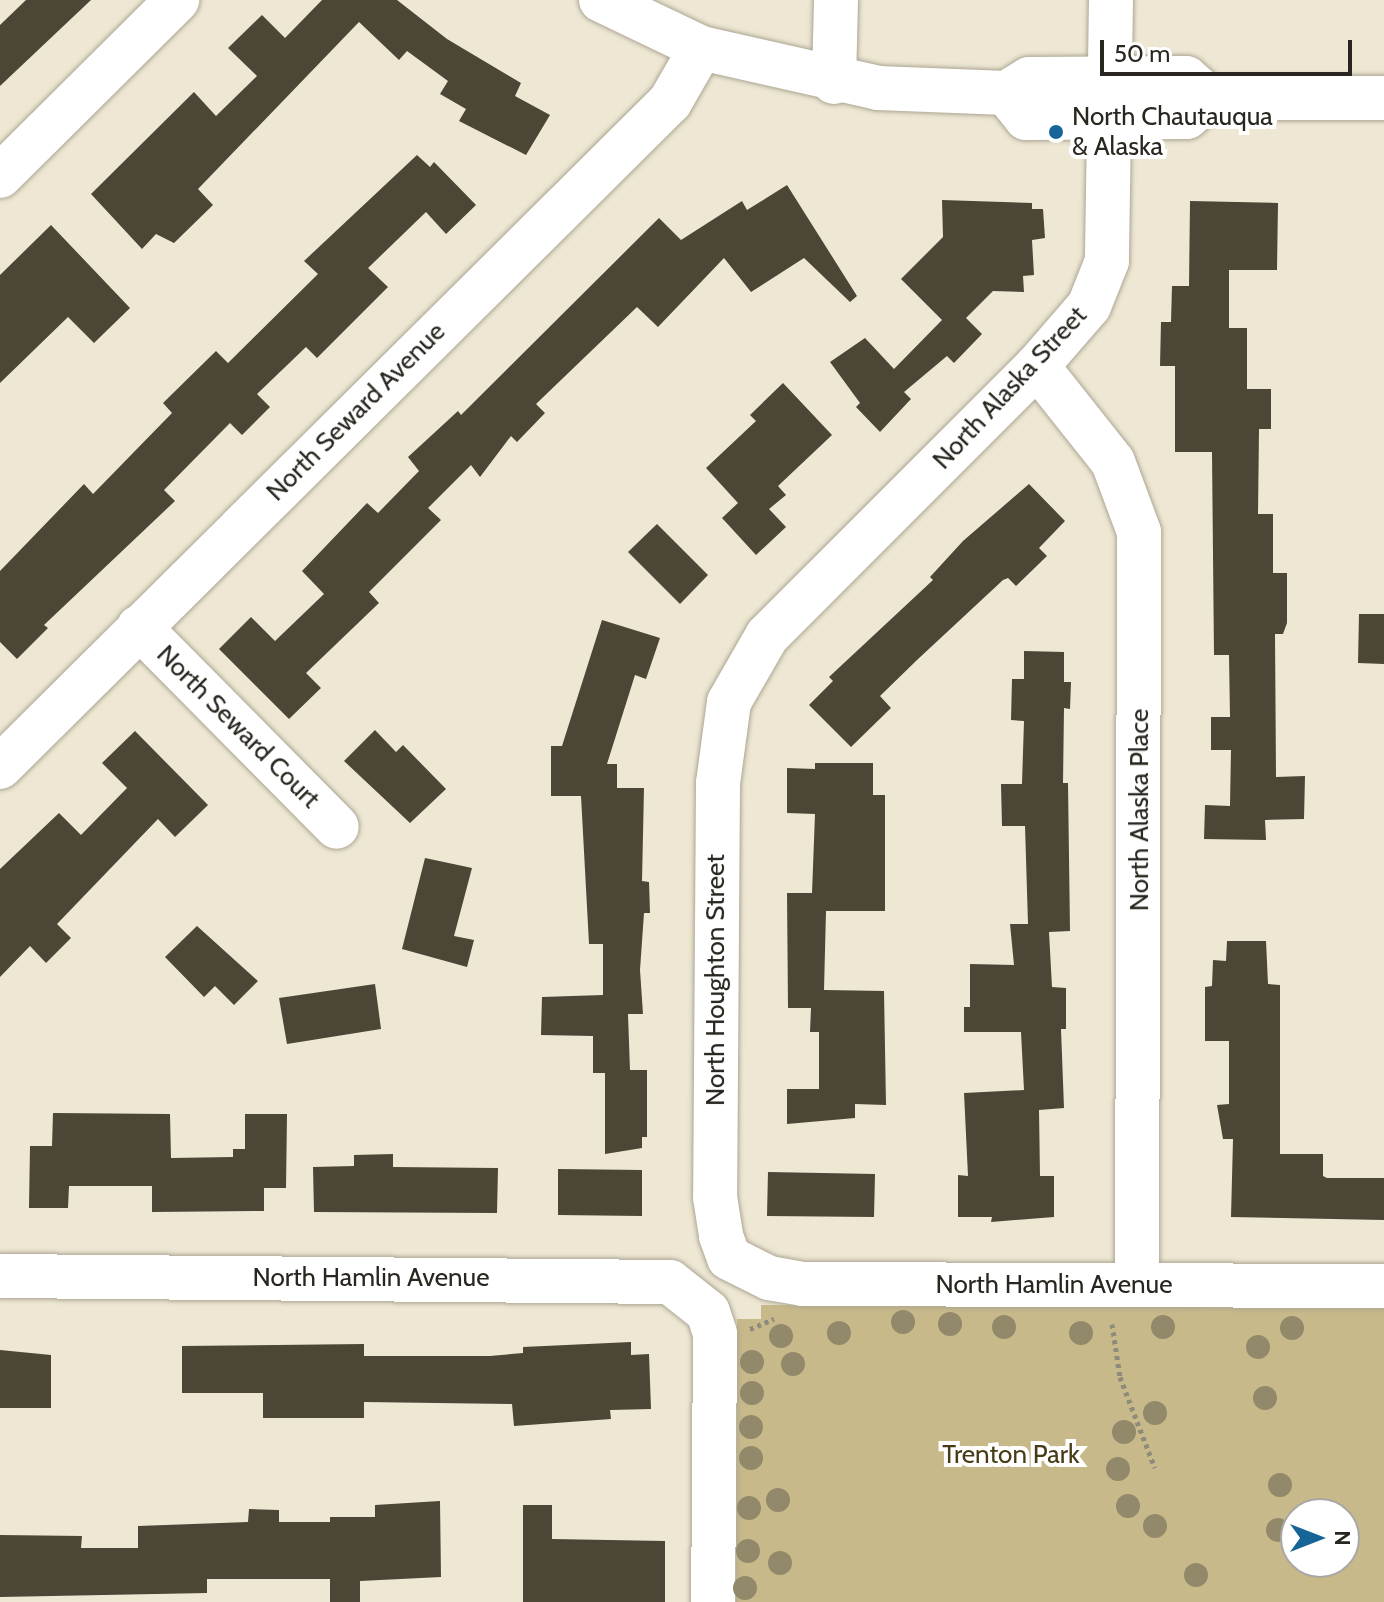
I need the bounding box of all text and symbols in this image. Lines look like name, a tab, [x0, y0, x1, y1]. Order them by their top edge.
scale bar	[1104, 24, 1356, 74]
text: 50 m	[1114, 39, 1170, 68]
place label: North Chautauqua & Alaska	[1072, 101, 1273, 162]
marker: North Chautauqua & Alaska	[1047, 123, 1065, 141]
street label: North Alaska Street	[927, 300, 1093, 476]
street label: North Seward Avenue	[260, 316, 452, 508]
street label: North Seward Court	[150, 639, 326, 815]
street label: North Alaska Place	[1124, 709, 1156, 911]
street label: North Houghton Street	[700, 854, 732, 1106]
street label: North Hamlin Avenue	[252, 1262, 490, 1294]
street label: North Hamlin Avenue	[935, 1269, 1173, 1301]
park label: Trenton Park	[942, 1439, 1080, 1471]
north arrow	[1280, 1498, 1360, 1578]
text: N	[1329, 1530, 1356, 1546]

